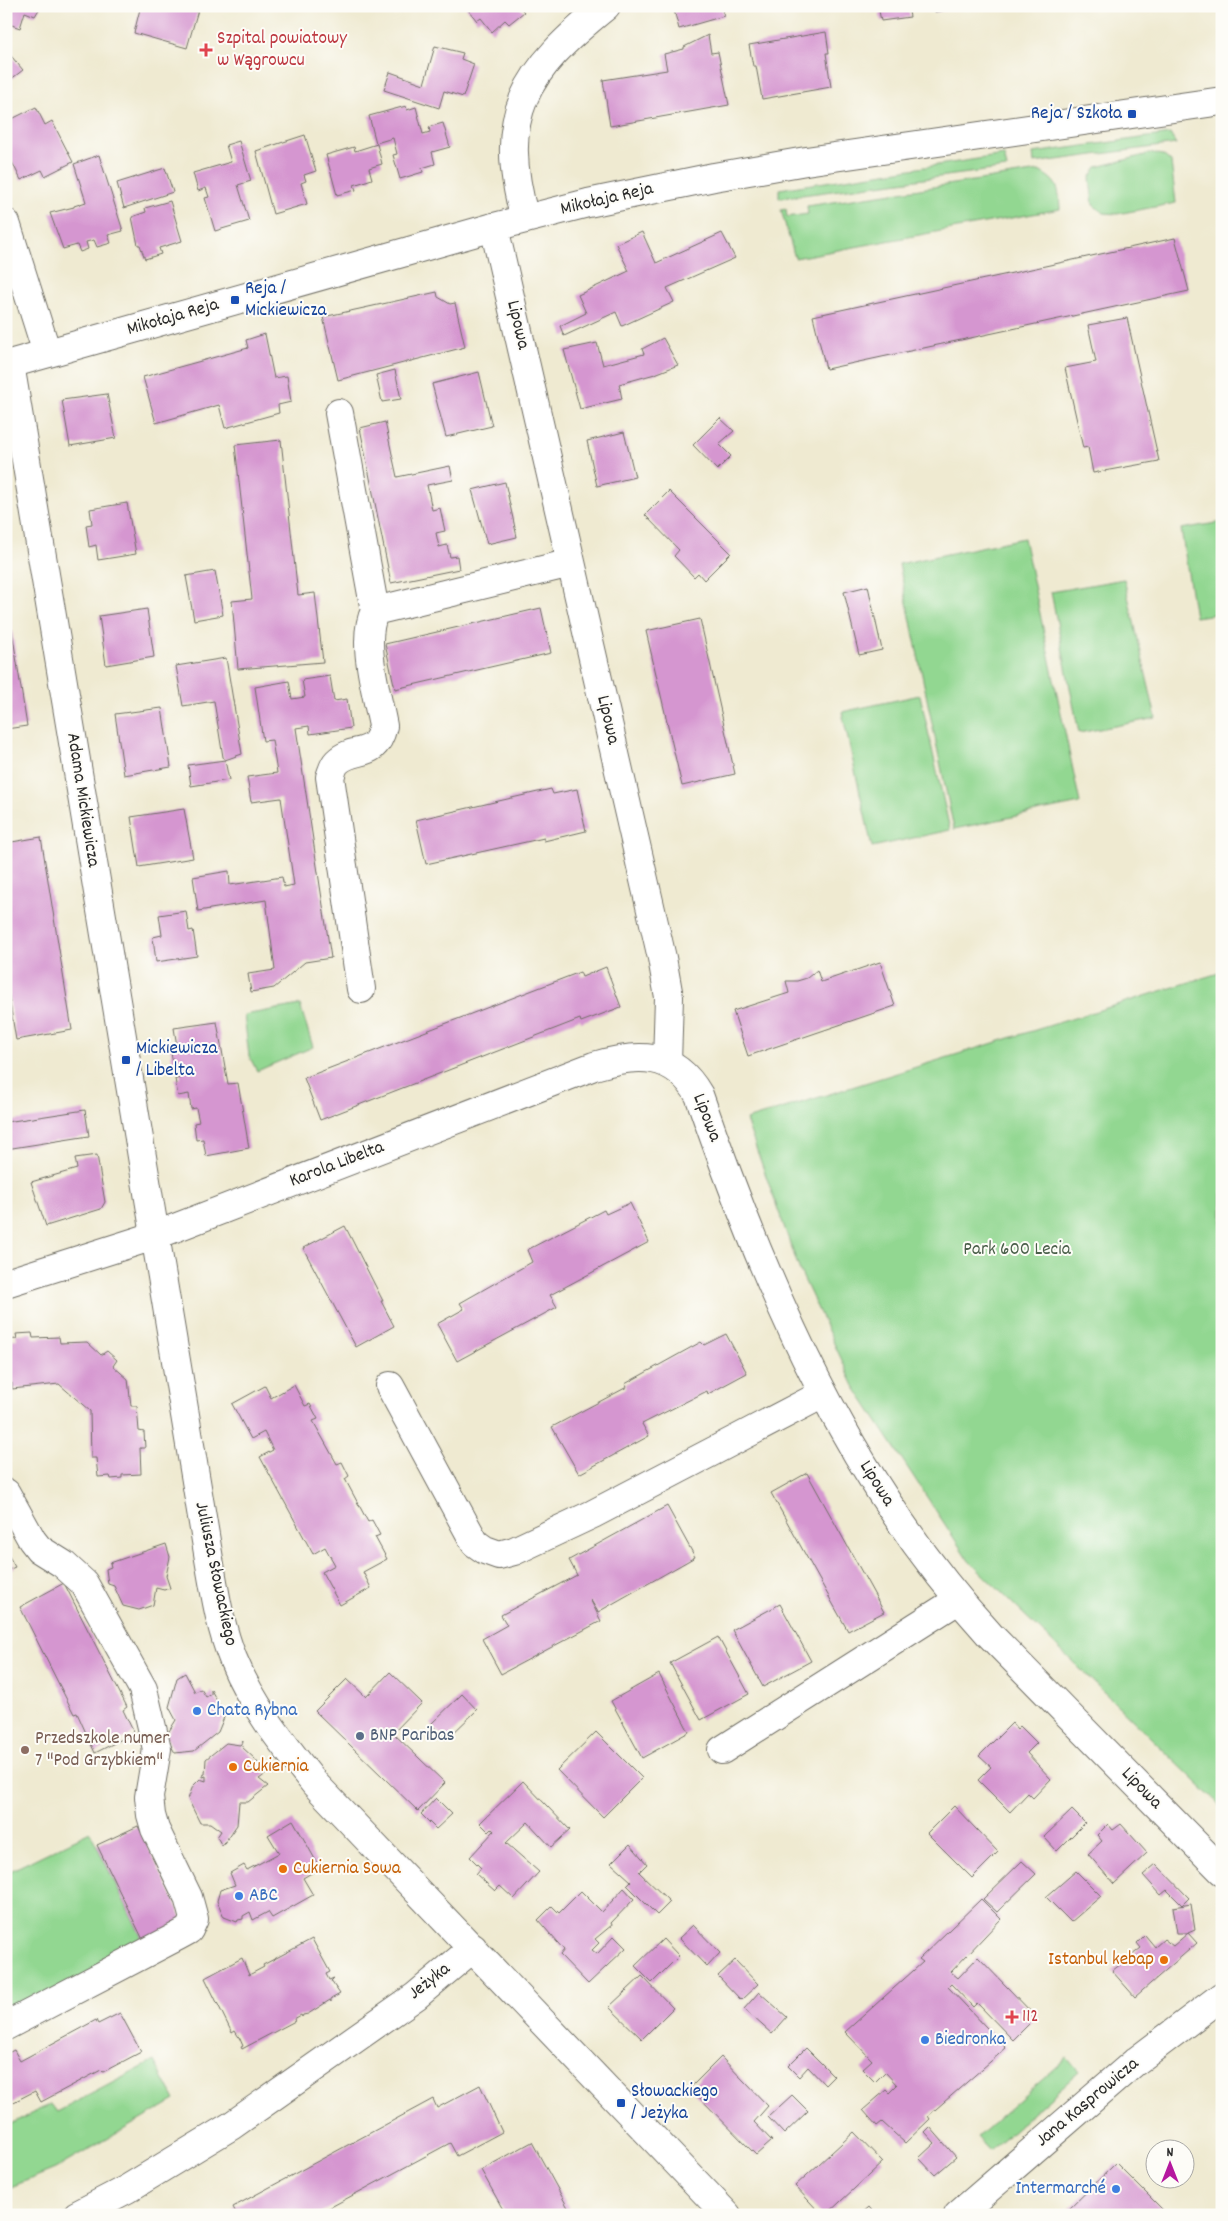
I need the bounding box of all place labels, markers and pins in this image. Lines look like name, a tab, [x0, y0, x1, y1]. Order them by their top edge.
place label: Szpital powiatowy w Wągrowcu	[217, 26, 347, 75]
marker: Szpital powiatowy w Wągrowcu	[199, 43, 213, 57]
place label: Reja / Szkoła	[1031, 101, 1123, 128]
marker: Reja / Szkoła	[1126, 108, 1138, 120]
place label: Reja / Mickiewicza	[245, 276, 327, 325]
marker: Reja / Mickiewicza	[229, 294, 241, 306]
place label: Mickiewicza / Libelta	[136, 1036, 218, 1085]
marker: Mickiewicza / Libelta	[120, 1054, 132, 1066]
place label: Chata Rybna	[207, 1698, 298, 1725]
marker: Chata Rybna	[191, 1705, 203, 1717]
place label: BNP Paribas	[370, 1723, 455, 1750]
place label: Przedszkole numer 7 "Pod Grzybkiem"	[35, 1726, 169, 1775]
marker: BNP Paribas	[354, 1730, 366, 1742]
marker: Przedszkole numer 7 "Pod Grzybkiem"	[19, 1744, 31, 1756]
place label: Cukiernia	[243, 1754, 310, 1781]
marker: Cukiernia	[227, 1761, 239, 1773]
place label: Cukiernia Sowa	[293, 1856, 402, 1883]
marker: Cukiernia Sowa	[277, 1863, 289, 1875]
place label: ABC	[249, 1883, 278, 1910]
marker: ABC	[233, 1890, 245, 1902]
place label: Istanbul kebap	[1048, 1947, 1154, 1974]
marker: Istanbul kebap	[1158, 1954, 1170, 1966]
place label: 112	[1022, 2004, 1039, 2031]
marker: 112	[1006, 2011, 1018, 2023]
place label: Biedronka	[935, 2027, 1007, 2054]
marker: Biedronka	[919, 2034, 931, 2046]
place label: Słowackiego / Jeżyka	[631, 2079, 718, 2128]
marker: Słowackiego / Jeżyka	[615, 2097, 627, 2109]
place label: Intermarché	[1015, 2176, 1106, 2203]
marker: Intermarché	[1110, 2183, 1122, 2195]

